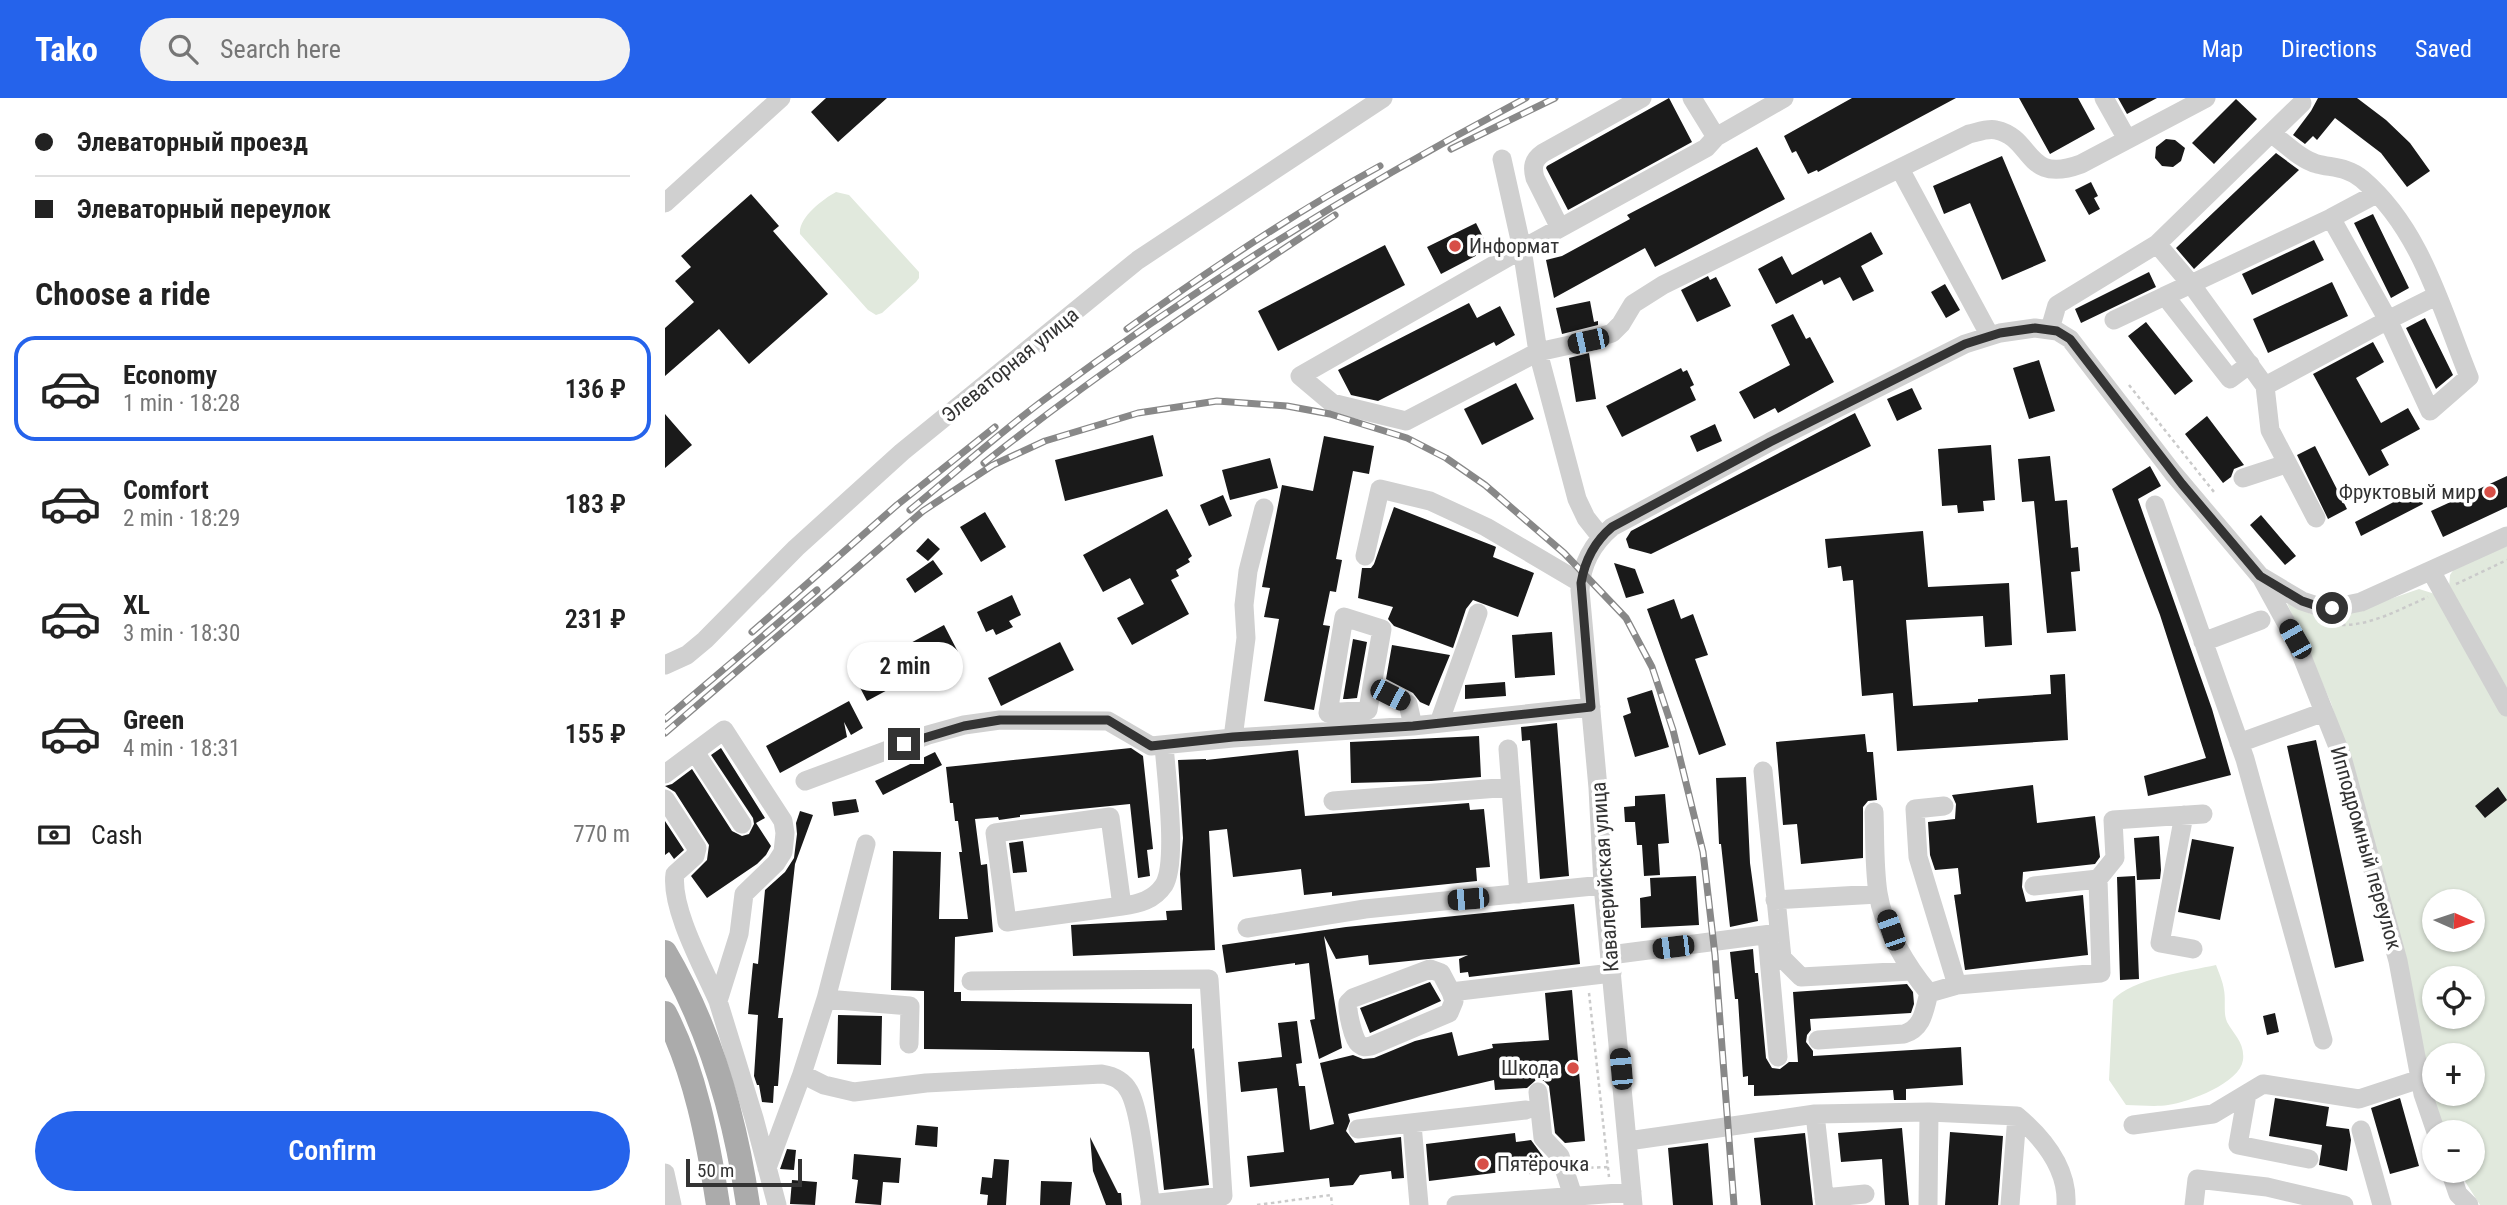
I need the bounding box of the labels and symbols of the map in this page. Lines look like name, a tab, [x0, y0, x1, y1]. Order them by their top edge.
place label: Информат	[1469, 234, 1559, 258]
marker: Информат	[1447, 238, 1463, 254]
street label: Элеваторная улица	[937, 302, 1083, 428]
car	[1566, 326, 1611, 356]
place label: Фруктовый мир	[2339, 480, 2476, 504]
marker: Фруктовый мир	[2482, 484, 2498, 500]
route start	[2316, 592, 2348, 624]
car	[2276, 616, 2315, 662]
callout: 2 min	[846, 642, 962, 692]
car	[1367, 676, 1414, 714]
route end	[888, 728, 920, 760]
street label: Ипподромный переулок	[2325, 743, 2407, 953]
street label: Кавалерийская улица	[1586, 781, 1624, 973]
car	[1447, 887, 1490, 911]
north arrow	[2422, 889, 2485, 952]
car	[1875, 907, 1908, 953]
car	[1651, 934, 1696, 960]
car	[1609, 1047, 1634, 1091]
place label: Шкода	[1501, 1056, 1559, 1080]
marker: Шкода	[1565, 1060, 1581, 1076]
place label: Пятёрочка	[1497, 1152, 1589, 1176]
scale bar	[686, 1156, 801, 1188]
marker: Пятёрочка	[1475, 1156, 1491, 1172]

